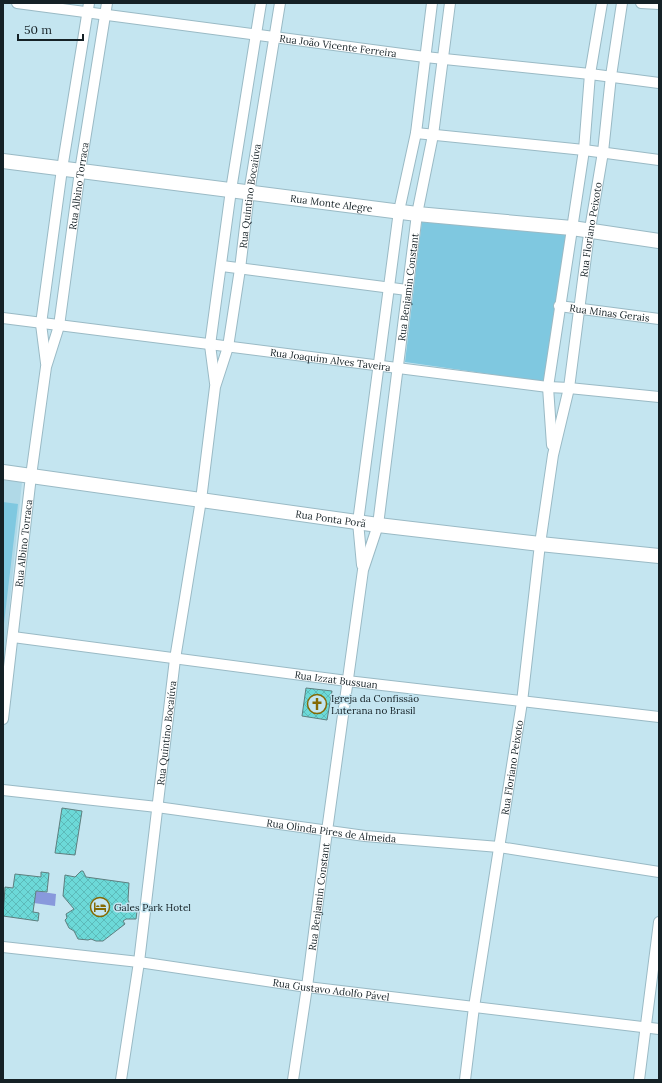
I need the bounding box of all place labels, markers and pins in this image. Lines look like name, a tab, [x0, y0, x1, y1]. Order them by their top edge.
place label: Igreja da Confissão Luterana no Brasil	[331, 692, 419, 717]
church icon: Igreja da Confissão Luterana no Brasil	[306, 693, 328, 715]
hotel icon: Gales Park Hotel	[89, 896, 111, 918]
place label: Gales Park Hotel	[114, 901, 191, 914]

